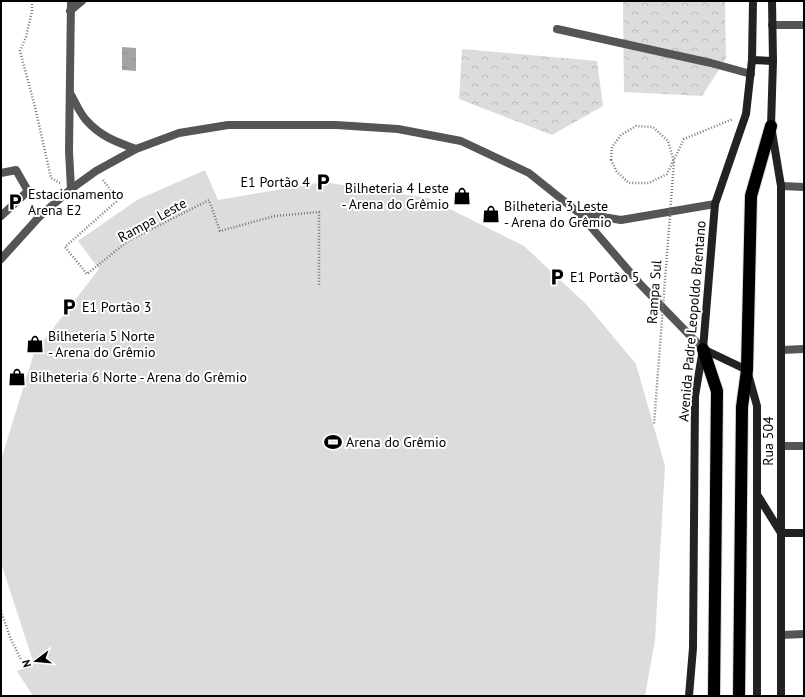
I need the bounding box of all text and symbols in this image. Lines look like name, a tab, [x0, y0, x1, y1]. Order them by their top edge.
parking icon: E1 Portão 4	[313, 172, 333, 192]
place label: E1 Portão 4	[241, 173, 310, 191]
place label: Bilheteria 4 Leste - Arena do Grêmio	[342, 179, 449, 213]
place label: Estacionamento Arena E2	[28, 185, 124, 219]
shop icon: Bilheteria 4 Leste - Arena do Grêmio	[452, 186, 472, 206]
parking icon: Estacionamento Arena E2	[5, 192, 25, 212]
street label: Rampa Leste	[114, 194, 190, 246]
place label: Bilheteria 3 Leste - Arena do Grêmio	[504, 197, 611, 231]
shop icon: Bilheteria 3 Leste - Arena do Grêmio	[481, 204, 501, 224]
street label: Avenida Padre Leopoldo Brentano	[674, 220, 710, 422]
street label: Rampa Sul	[643, 260, 665, 324]
parking icon: E1 Portão 5	[547, 267, 567, 287]
place label: E1 Portão 5	[570, 268, 639, 286]
parking icon: E1 Portão 3	[59, 297, 79, 317]
place label: E1 Portão 3	[82, 298, 151, 316]
place label: Bilheteria 5 Norte - Arena do Grêmio	[48, 327, 155, 361]
shop icon: Bilheteria 5 Norte - Arena do Grêmio	[25, 334, 45, 354]
shop icon: Bilheteria 6 Norte - Arena do Grêmio	[7, 367, 27, 387]
place label: Bilheteria 6 Norte - Arena do Grêmio	[30, 368, 247, 386]
street label: Rua 504	[759, 416, 777, 466]
sports icon: Arena do Grêmio	[323, 432, 343, 452]
place label: Arena do Grêmio	[346, 433, 446, 451]
north arrow	[16, 641, 56, 681]
text: N	[19, 658, 34, 669]

